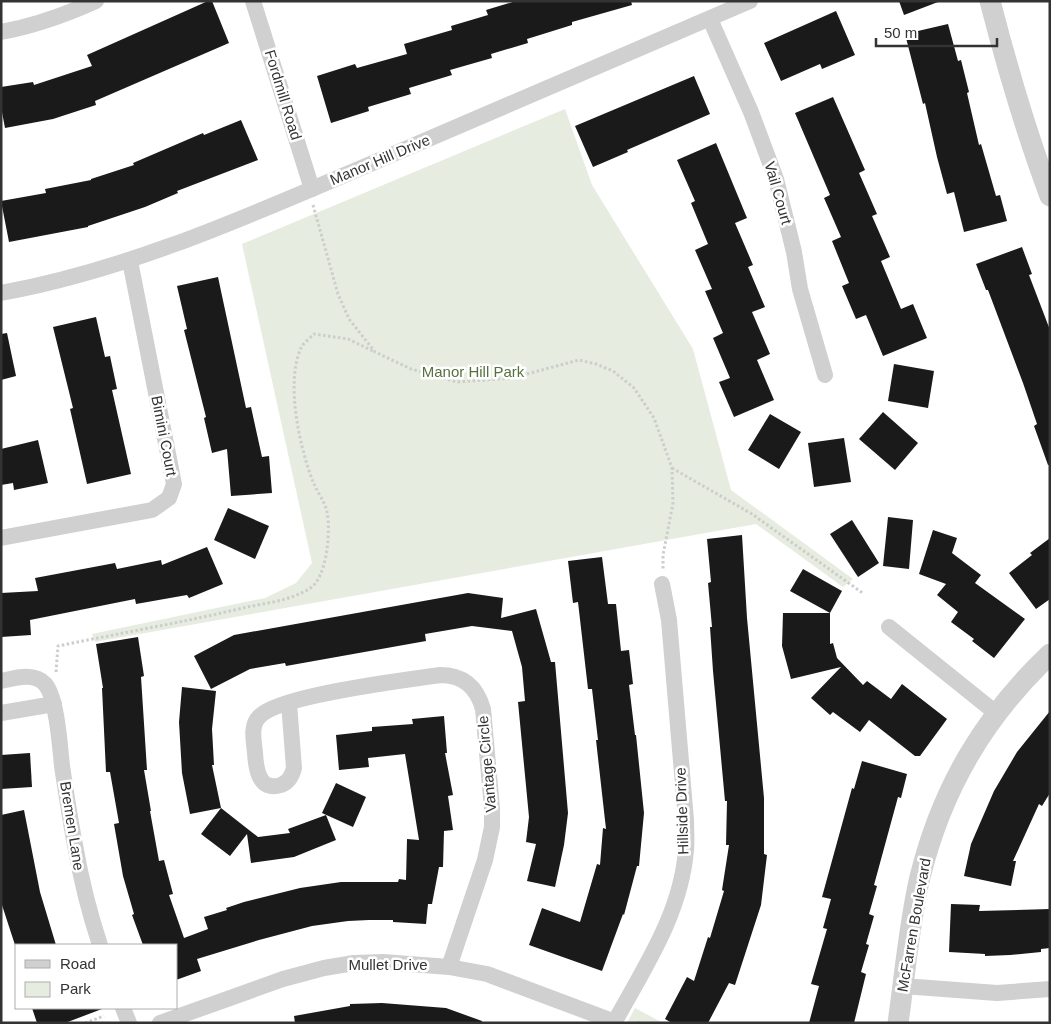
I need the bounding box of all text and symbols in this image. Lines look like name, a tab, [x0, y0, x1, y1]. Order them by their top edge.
scale bar	[876, 15, 997, 47]
text: 50 m	[884, 24, 917, 41]
street label: Fordmill Road	[262, 48, 305, 142]
street label: Manor Hill Drive	[327, 131, 432, 188]
street label: Vail Court	[761, 159, 796, 227]
park label: Manor Hill Park	[422, 363, 525, 380]
street label: Bimini Court	[148, 394, 181, 478]
street label: Vantage Circle	[474, 715, 499, 813]
street label: Hillside Drive	[671, 767, 692, 855]
street label: Bremen Lane	[57, 780, 88, 872]
street label: McFarren Boulevard	[893, 857, 934, 993]
legend	[15, 944, 178, 1009]
text: Road	[60, 955, 96, 972]
street label: Mullet Drive	[348, 956, 428, 973]
text: Park	[60, 980, 91, 997]

